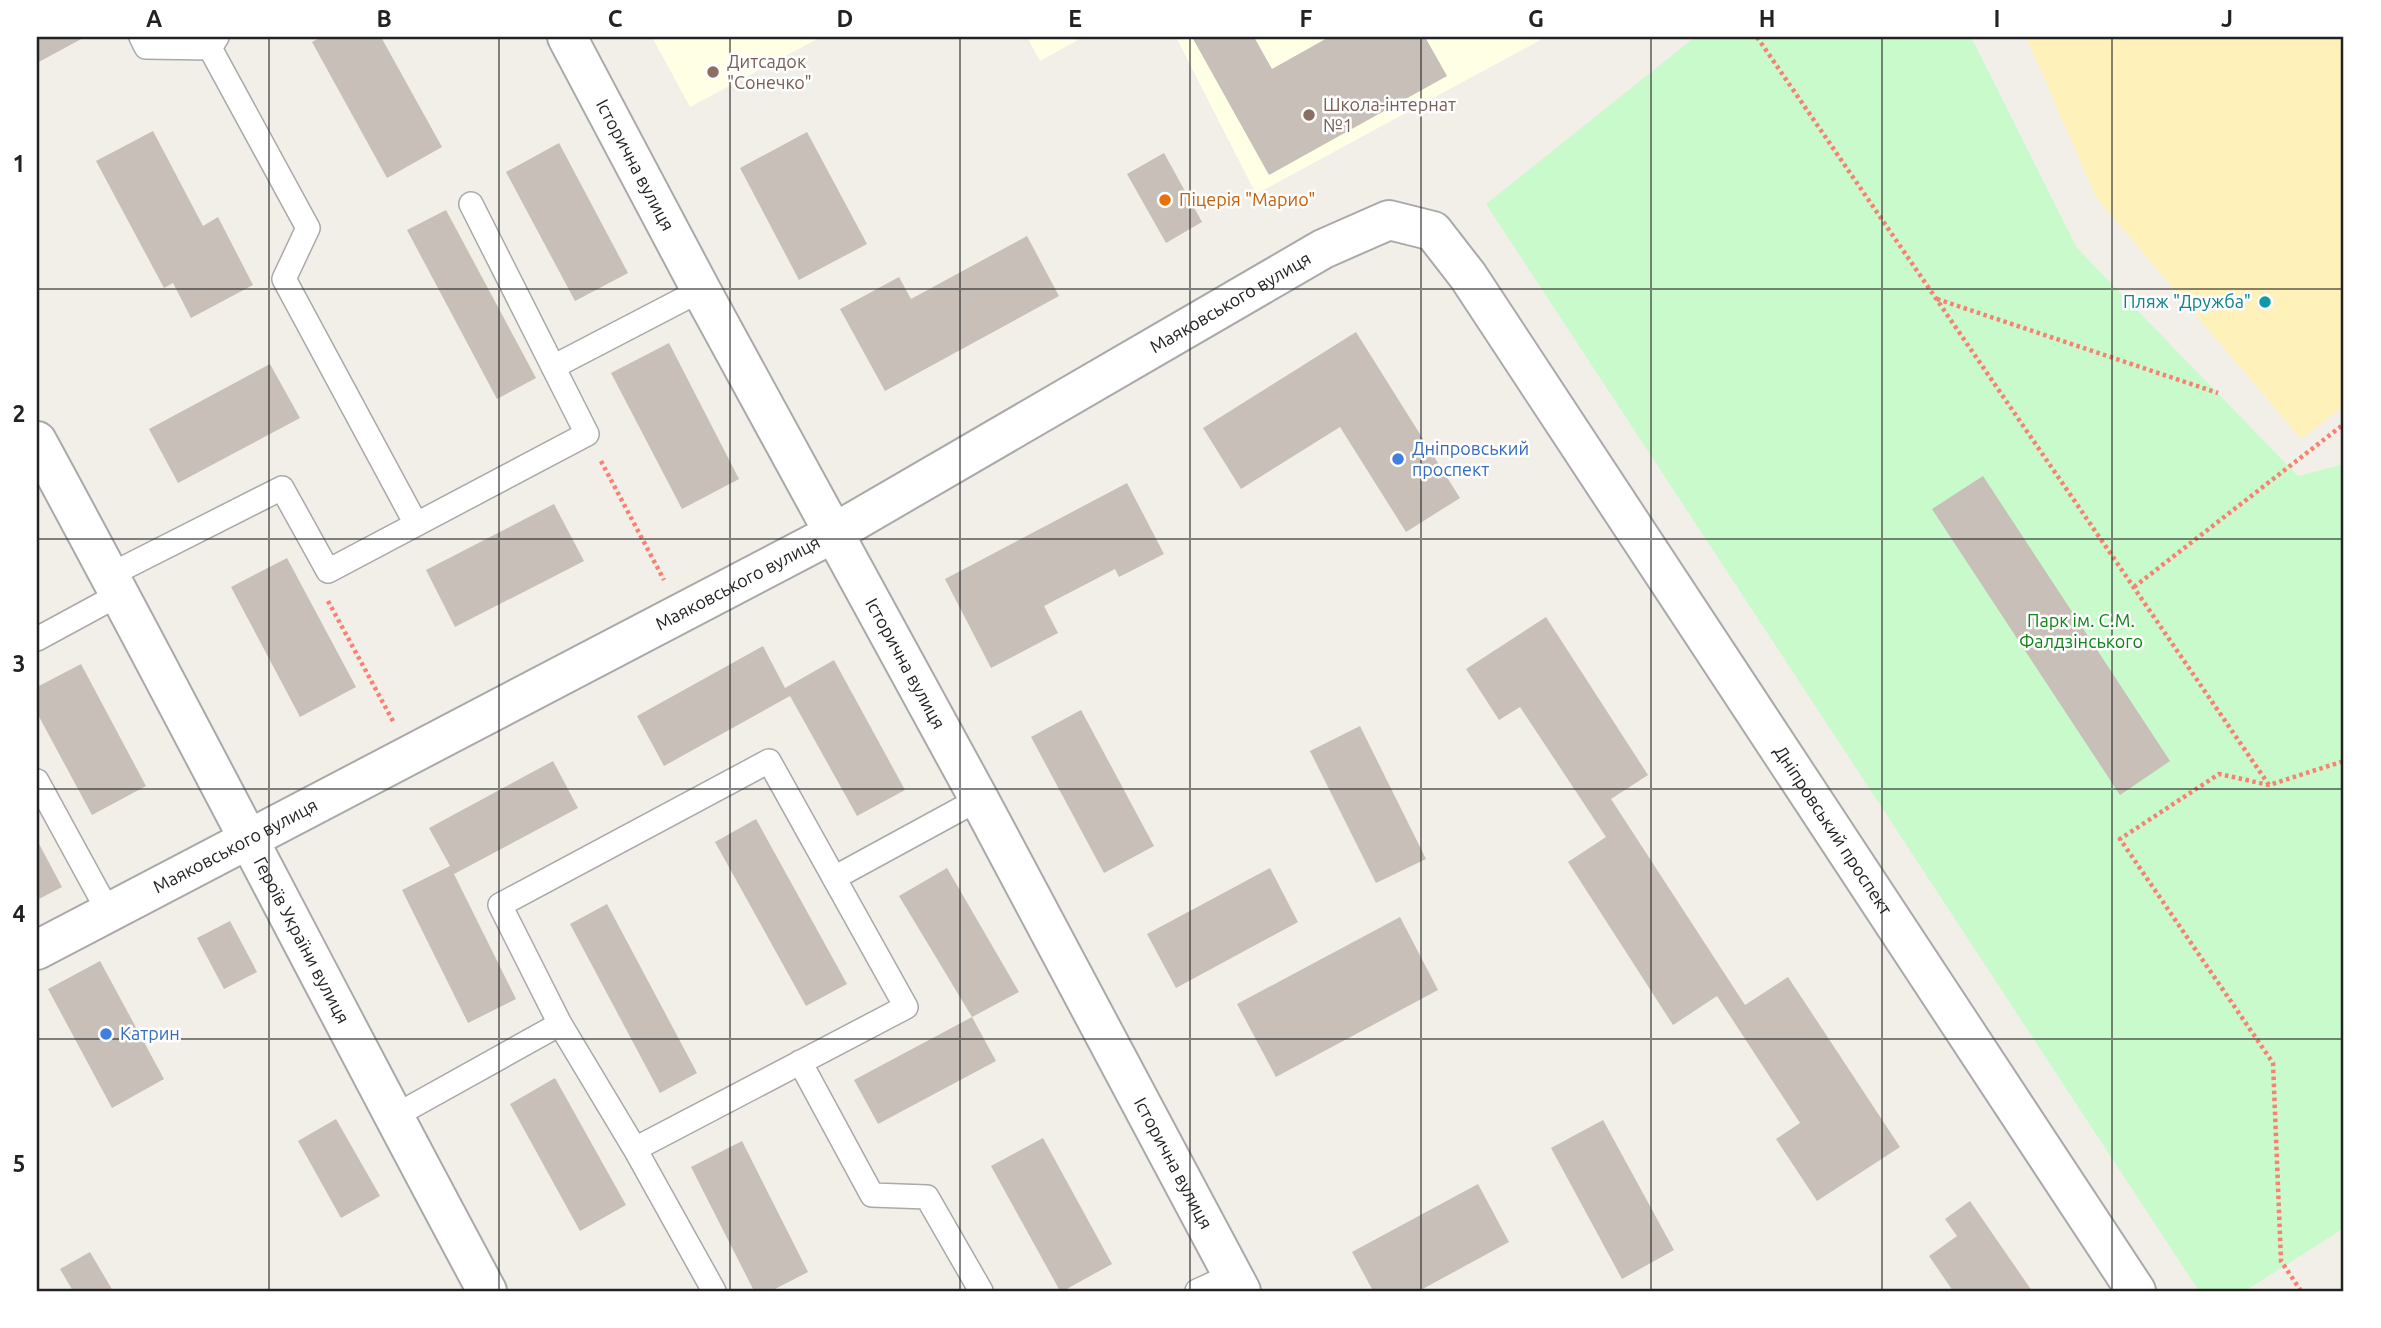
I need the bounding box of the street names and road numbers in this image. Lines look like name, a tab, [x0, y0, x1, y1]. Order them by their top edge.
street label: Історична вулиця	[593, 96, 679, 234]
street label: Маяковського вулиця	[1146, 247, 1314, 356]
street label: Маяковського вулиця	[652, 531, 823, 634]
street label: Історична вулиця	[862, 594, 950, 732]
street label: Дніпровський проспект	[1771, 741, 1897, 918]
street label: Маяковського вулиця	[149, 794, 321, 896]
street label: Героїв України вулиця	[251, 853, 354, 1026]
street label: Історична вулиця	[1131, 1094, 1217, 1232]

